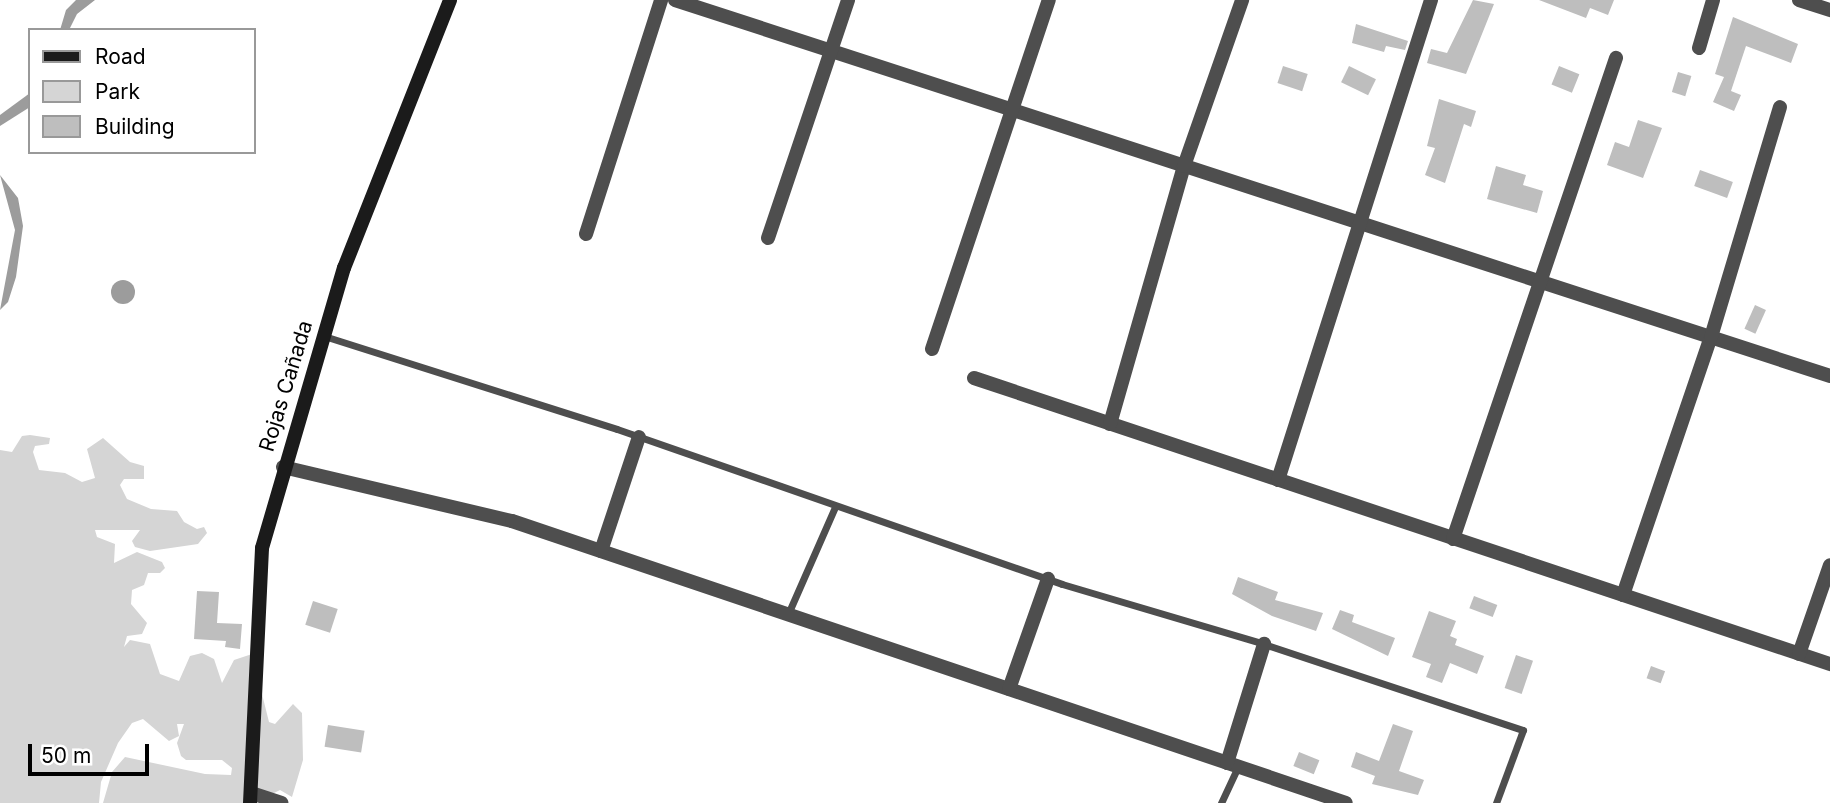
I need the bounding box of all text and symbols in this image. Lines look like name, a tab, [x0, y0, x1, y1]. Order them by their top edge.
legend	[28, 28, 256, 154]
text: Road	[95, 44, 146, 69]
text: Park	[95, 79, 140, 104]
text: Building	[95, 114, 175, 139]
street label: Rojas Cañada	[254, 317, 318, 455]
scale bar	[32, 730, 152, 774]
text: 50 m	[41, 743, 91, 768]

